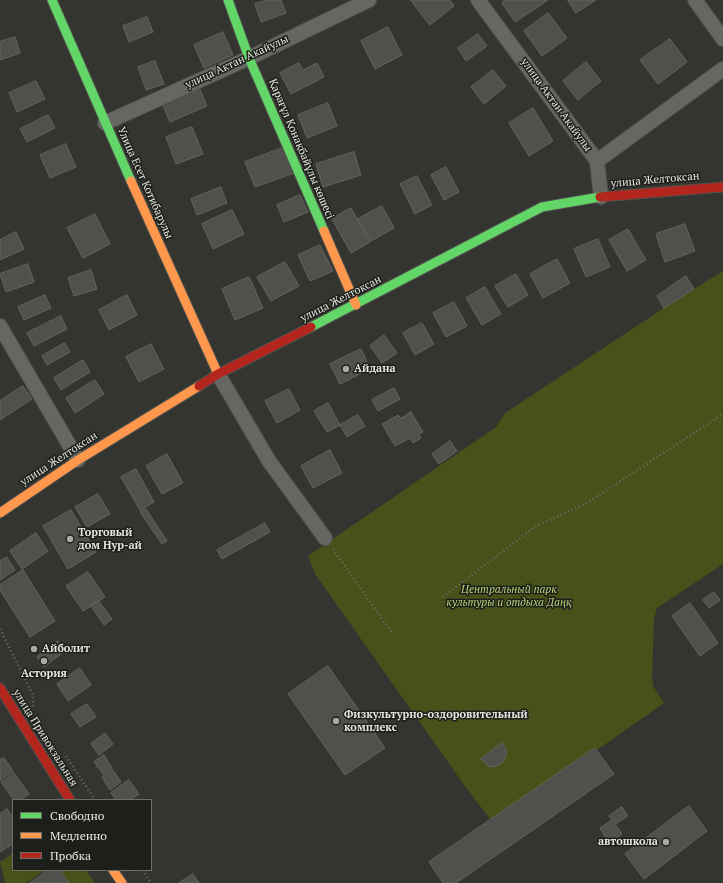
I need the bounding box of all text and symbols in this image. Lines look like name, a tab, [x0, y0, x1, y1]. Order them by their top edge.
street label: улица Актан Акайулы	[183, 32, 291, 92]
street label: улица Актан Акайулы	[518, 56, 594, 154]
street label: Қарағұл Қонақбайұлы көшесі	[265, 77, 337, 221]
street label: Улица Есет Котибарулы	[114, 125, 176, 241]
street label: улица Желтоксан	[610, 170, 700, 190]
street label: улица Желтоксан	[298, 273, 384, 325]
place label: Айдана	[354, 362, 396, 376]
marker: Айдана	[341, 364, 351, 374]
street label: улица Желтоксан	[18, 429, 100, 489]
place label: Торговый дом Нур-ай	[78, 526, 142, 552]
marker: Торговый дом Нур-ай	[65, 534, 75, 544]
park label: Центральный парк культуры и отдыха Даңқ	[446, 583, 572, 609]
place label: Айболит	[42, 642, 90, 656]
marker: Айболит	[29, 644, 39, 654]
marker: Астория	[39, 656, 49, 666]
place label: Астория	[21, 667, 67, 681]
street label: улица Привокзальная	[10, 687, 80, 789]
place label: Физкультурно-оздоровительный комплекс	[344, 708, 528, 734]
marker: Физкультурно-оздоровительный комплекс	[331, 716, 341, 726]
legend	[12, 799, 152, 871]
text: Свободно	[50, 808, 104, 823]
text: Медленно	[50, 828, 107, 843]
place label: автошкола	[598, 835, 658, 849]
marker: автошкола	[661, 837, 671, 847]
text: Пробка	[50, 848, 91, 863]

